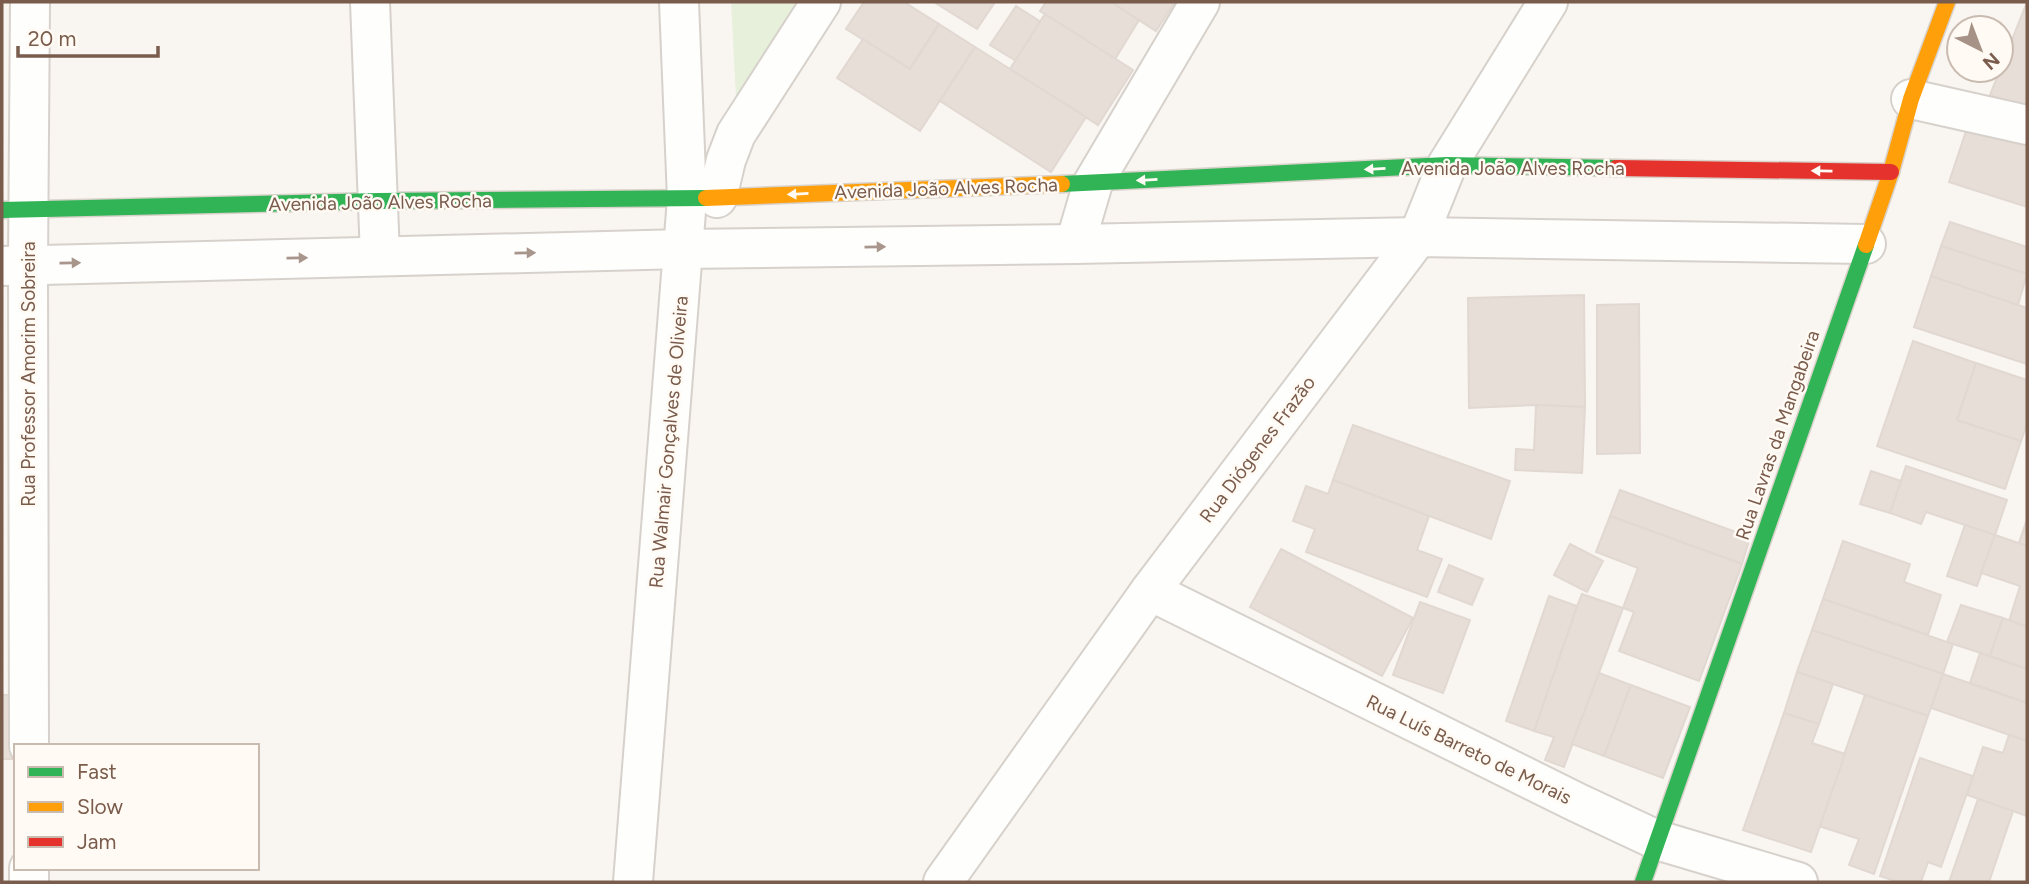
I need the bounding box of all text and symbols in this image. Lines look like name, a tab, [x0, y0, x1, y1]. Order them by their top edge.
scale bar	[18, 14, 158, 58]
north arrow	[1945, 14, 2015, 84]
text: 20 m	[28, 26, 76, 51]
text: N	[1978, 48, 2004, 75]
street label: Avenida João Alves Rocha	[1401, 157, 1625, 180]
one-way arrow	[1363, 163, 1385, 174]
one-way arrow	[1811, 165, 1833, 176]
street label: Avenida João Alves Rocha	[834, 173, 1058, 204]
one-way arrow	[1136, 174, 1158, 185]
one-way arrow	[786, 188, 808, 199]
street label: Avenida João Alves Rocha	[268, 189, 492, 216]
street label: Rua Professor Amorim Sobreira	[17, 241, 40, 507]
one-way arrow	[864, 241, 886, 253]
one-way arrow	[514, 247, 536, 259]
one-way arrow	[287, 252, 309, 264]
one-way arrow	[59, 258, 81, 269]
street label: Rua Walmair Gonçalves de Oliveira	[644, 295, 693, 589]
street label: Rua Lavras da Mangabeira	[1731, 327, 1824, 543]
street label: Rua Diógenes Frazão	[1195, 371, 1320, 527]
street label: Rua Luís Barreto de Morais	[1362, 690, 1575, 809]
legend	[14, 744, 259, 870]
text: Fast	[77, 759, 117, 784]
text: Slow	[77, 794, 123, 819]
text: Jam	[77, 829, 116, 854]

